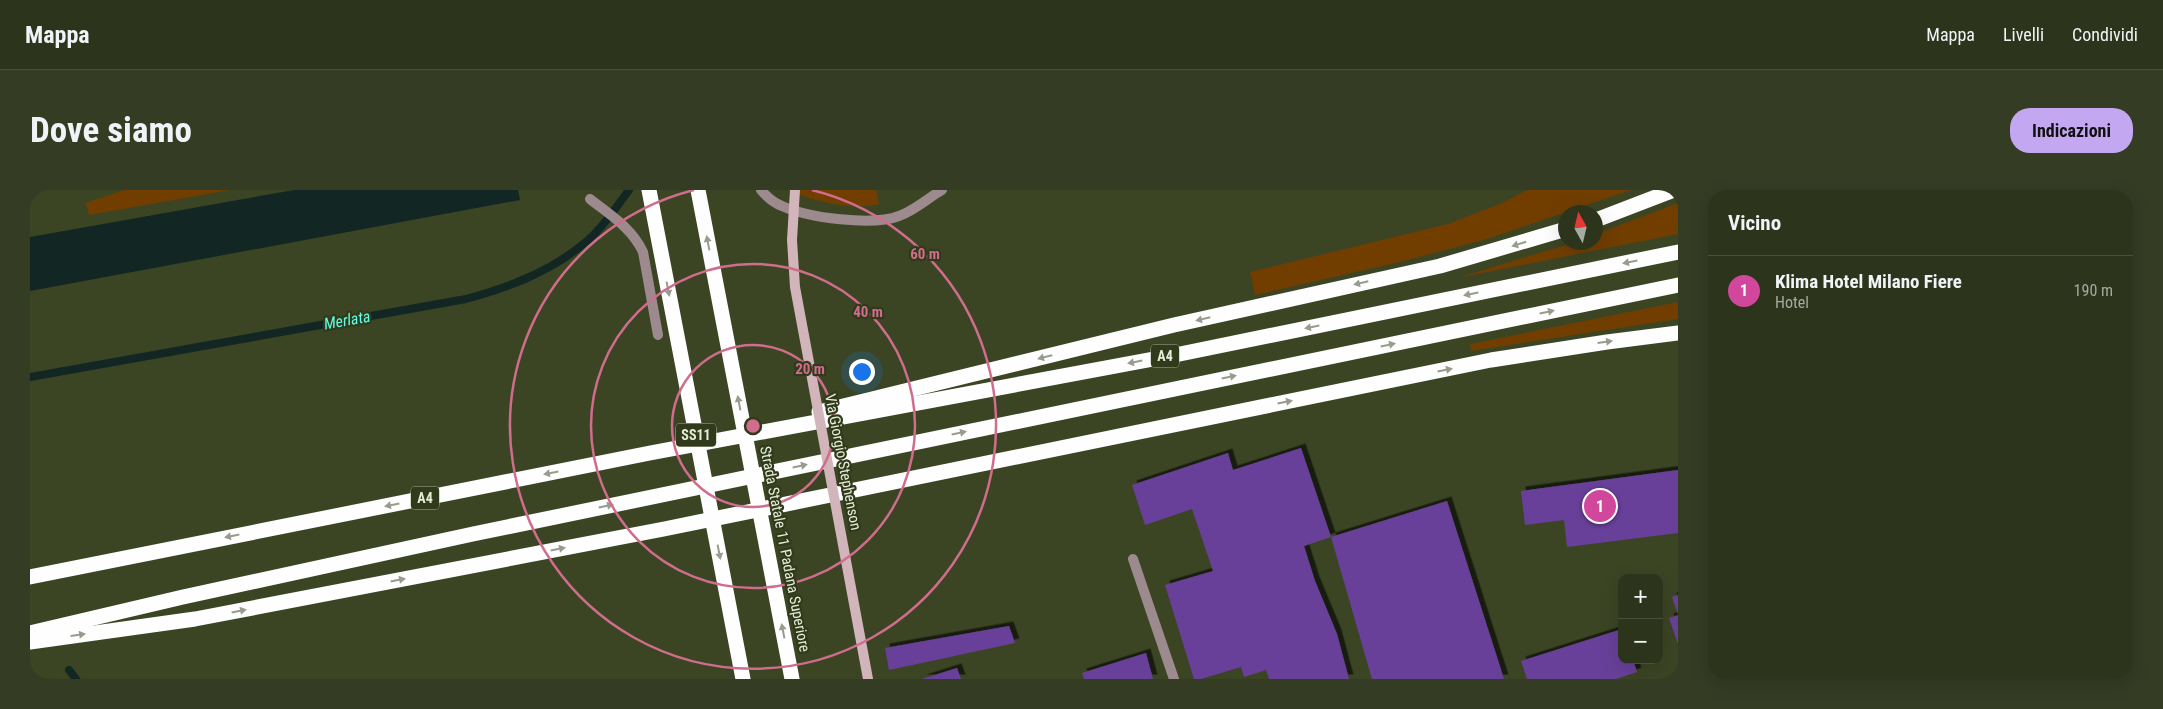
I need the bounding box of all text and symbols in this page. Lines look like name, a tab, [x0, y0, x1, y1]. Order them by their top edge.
text: Mappa	[25, 21, 90, 49]
text: Mappa	[1926, 24, 1975, 45]
text: Livelli	[2003, 24, 2044, 45]
text: Condividi	[2072, 24, 2138, 45]
button: Indicazioni	[2010, 108, 2133, 153]
text: Dove siamo	[30, 110, 192, 151]
north arrow	[1558, 205, 1603, 250]
text: Vicino	[1728, 211, 1781, 235]
one-way arrow	[704, 236, 712, 251]
one-way arrow	[1511, 241, 1526, 249]
text: 60 m	[910, 245, 940, 263]
one-way arrow	[1623, 258, 1638, 266]
text: Klima Hotel Milano Fiere	[1775, 270, 1962, 293]
one-way arrow	[1354, 279, 1369, 287]
text: 1	[1740, 281, 1748, 300]
text: 190 m	[2074, 281, 2113, 300]
one-way arrow	[665, 282, 673, 298]
one-way arrow	[1463, 291, 1479, 299]
text: Hotel	[1775, 293, 1809, 312]
text: 40 m	[853, 303, 883, 321]
water label: Merlata	[322, 307, 372, 333]
one-way arrow	[1540, 308, 1555, 316]
one-way arrow	[1195, 315, 1210, 323]
one-way arrow	[1303, 323, 1319, 331]
one-way arrow	[1597, 338, 1613, 346]
one-way arrow	[1381, 341, 1396, 349]
road number: A4	[1151, 344, 1179, 368]
one-way arrow	[1037, 353, 1052, 361]
one-way arrow	[1128, 358, 1143, 366]
your location	[849, 359, 875, 385]
text: 20 m	[795, 360, 825, 378]
one-way arrow	[1437, 365, 1453, 373]
one-way arrow	[1222, 373, 1238, 381]
street label: Via Giorgio Stephenson	[821, 392, 865, 532]
one-way arrow	[735, 395, 743, 410]
one-way arrow	[1278, 398, 1293, 406]
centre of rings	[744, 417, 762, 435]
road number: SS11	[676, 424, 716, 446]
one-way arrow	[951, 429, 967, 437]
street label: Strada Statale 11 Padana Superiore	[756, 445, 814, 653]
one-way arrow	[792, 462, 808, 470]
one-way arrow	[543, 469, 559, 477]
road number: A4	[411, 486, 439, 510]
pin: 1	[1584, 487, 1616, 525]
one-way arrow	[383, 501, 399, 509]
one-way arrow	[599, 502, 615, 510]
one-way arrow	[224, 533, 240, 541]
one-way arrow	[550, 545, 566, 553]
one-way arrow	[715, 545, 723, 561]
map controls	[1618, 574, 1663, 664]
button: +	[1618, 574, 1663, 619]
one-way arrow	[391, 576, 406, 584]
one-way arrow	[231, 606, 247, 614]
button: −	[1618, 619, 1663, 664]
one-way arrow	[779, 624, 787, 639]
one-way arrow	[71, 631, 87, 639]

